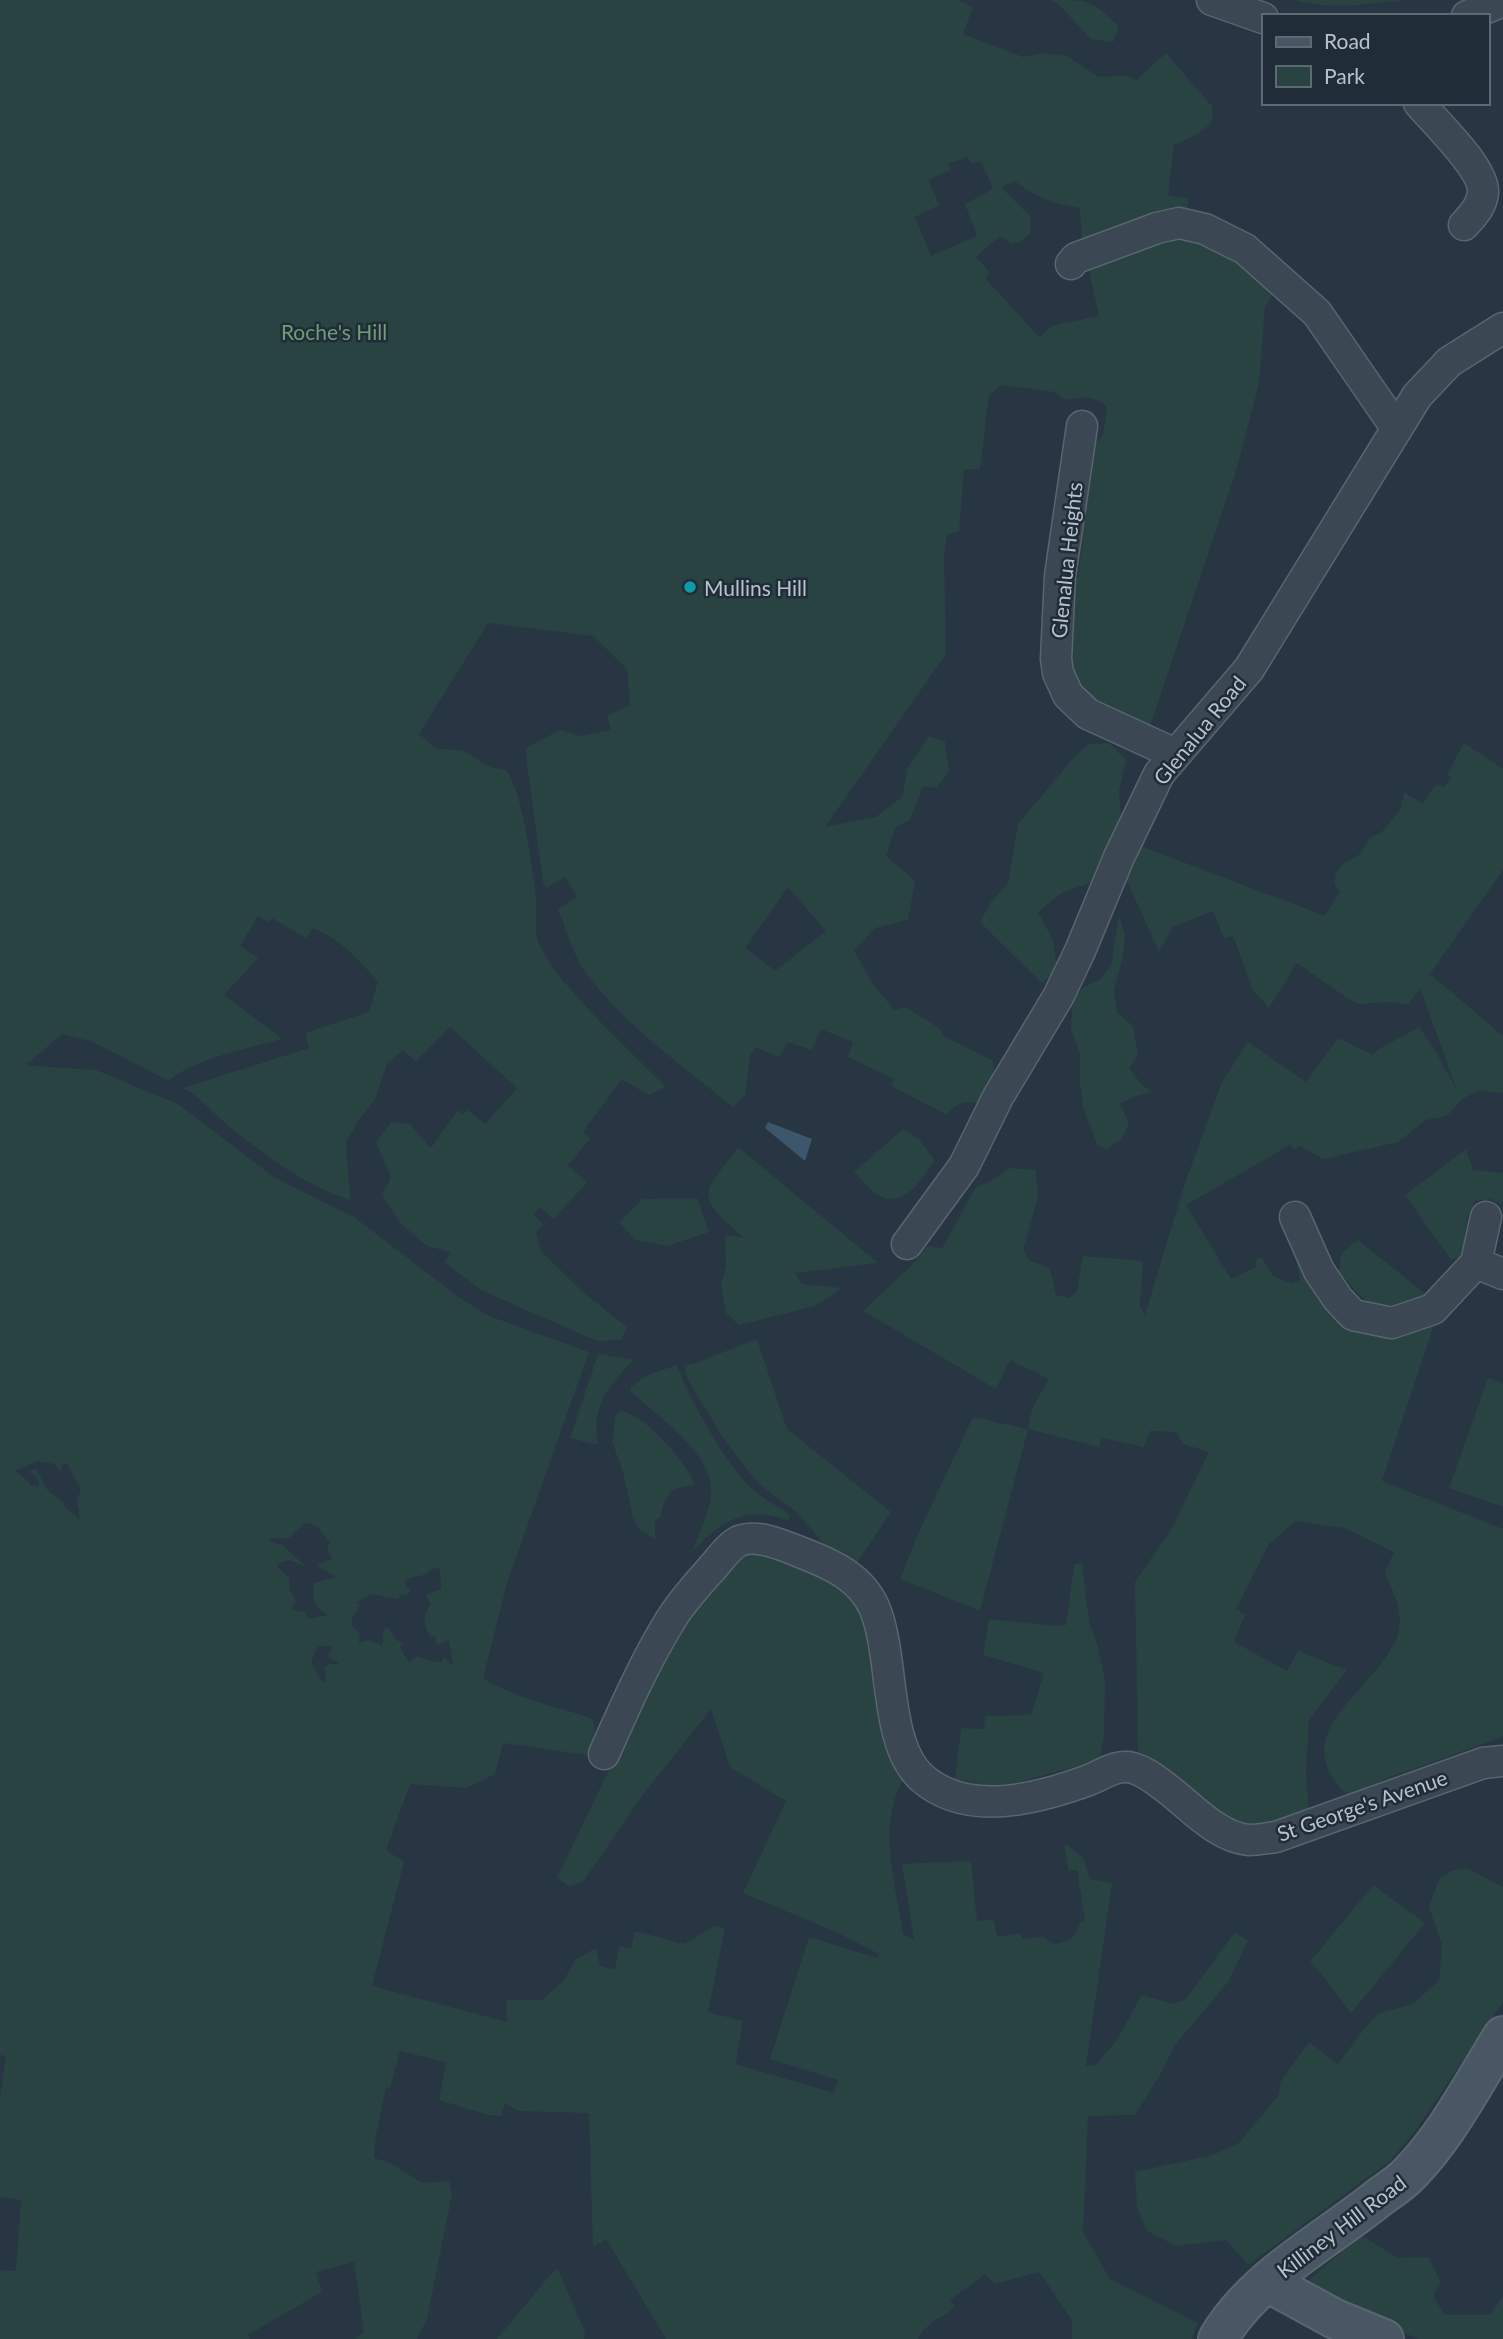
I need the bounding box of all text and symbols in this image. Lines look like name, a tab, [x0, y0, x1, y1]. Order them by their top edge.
legend	[1262, 14, 1489, 105]
text: Road	[1324, 28, 1371, 53]
text: Park	[1324, 63, 1365, 88]
park label: Roche's Hill	[281, 319, 387, 344]
street label: Glenalua Heights	[1045, 481, 1087, 639]
place label: Mullins Hill	[704, 575, 807, 600]
marker: Mullins Hill	[682, 579, 698, 595]
street label: Glenalua Road	[1148, 671, 1250, 789]
street label: St George's Avenue	[1274, 1764, 1450, 1846]
street label: Killiney Hill Road	[1272, 2169, 1410, 2283]

